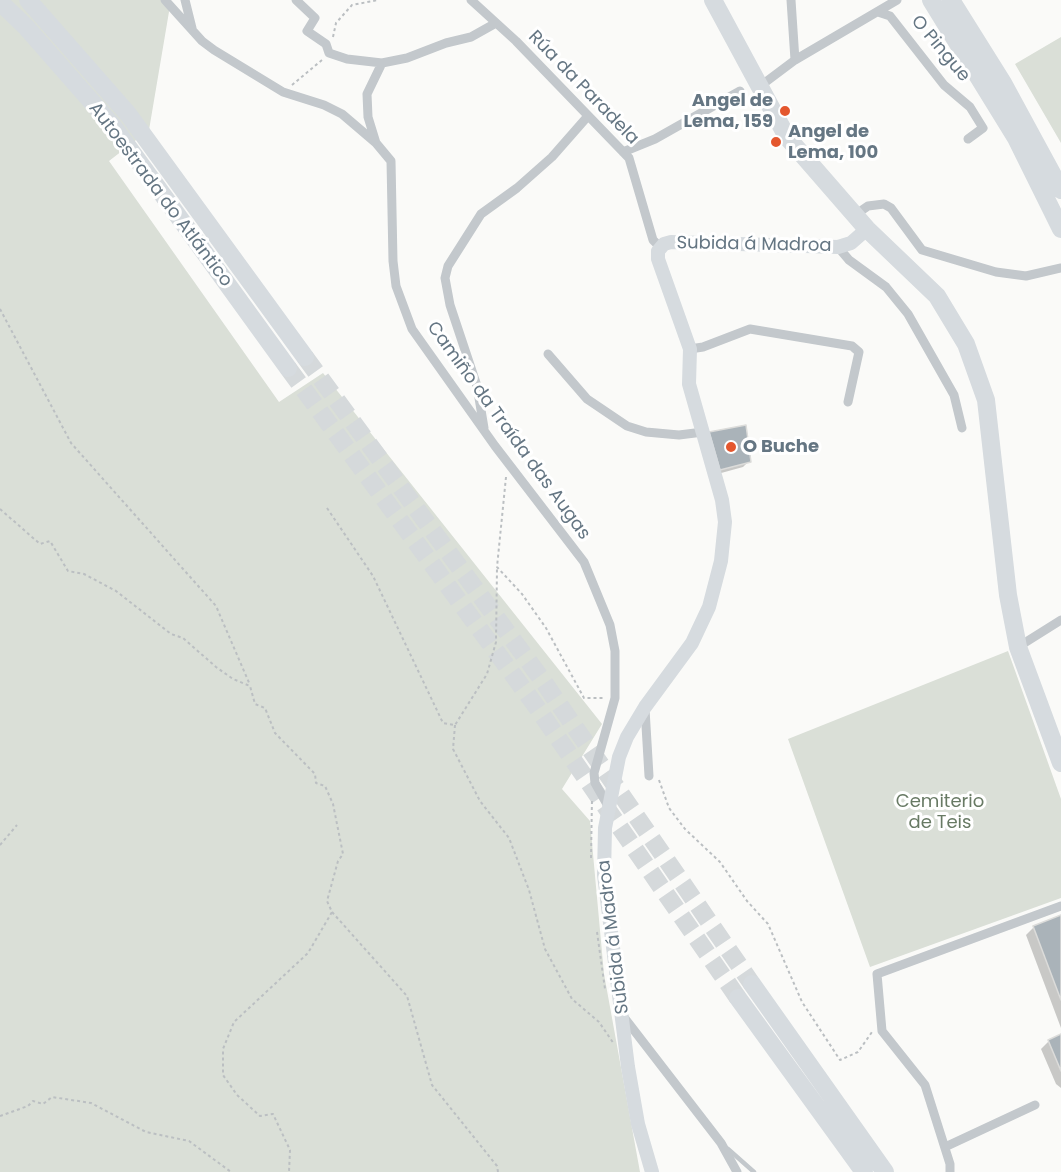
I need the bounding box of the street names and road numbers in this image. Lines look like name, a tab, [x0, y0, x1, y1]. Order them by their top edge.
street label: O Pingue	[906, 11, 974, 87]
street label: Rúa da Paradela	[523, 27, 643, 149]
street label: Autoestrada do Atlántico	[83, 98, 237, 292]
street label: Subida á Madroa	[676, 233, 832, 257]
street label: Camiño da Traída das Augas	[422, 318, 594, 544]
street label: Subida á Madroa	[594, 859, 634, 1015]

